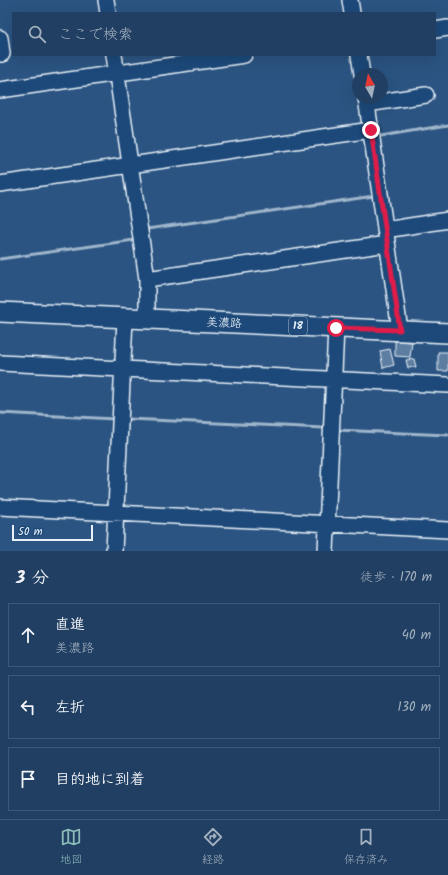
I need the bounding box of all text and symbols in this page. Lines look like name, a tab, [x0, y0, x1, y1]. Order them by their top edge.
search box	[12, 12, 436, 56]
icon: search	[26, 23, 48, 45]
text: ここで検索	[58, 23, 133, 47]
north arrow	[352, 68, 388, 104]
route end	[362, 121, 380, 139]
street label: 美濃路	[206, 313, 242, 333]
road number: 18	[289, 317, 307, 335]
route start	[327, 319, 345, 337]
scale bar	[12, 523, 93, 542]
text: 50 m	[18, 523, 43, 541]
text: 3 分	[16, 565, 49, 592]
text: 徒歩 · 170 m	[360, 567, 432, 588]
text: 直進	[55, 613, 85, 637]
icon: ahead	[17, 624, 39, 646]
text: 40 m	[402, 625, 431, 646]
text: 美濃路	[55, 638, 94, 659]
icon: left	[17, 696, 39, 718]
text: 左折	[55, 696, 85, 720]
text: 130 m	[397, 697, 431, 718]
icon: arrive	[17, 768, 39, 790]
text: 目的地に到着	[55, 768, 145, 792]
tab: 地図	[60, 826, 82, 869]
tab: 経路	[202, 826, 224, 869]
tab: 保存済み	[344, 826, 388, 869]

